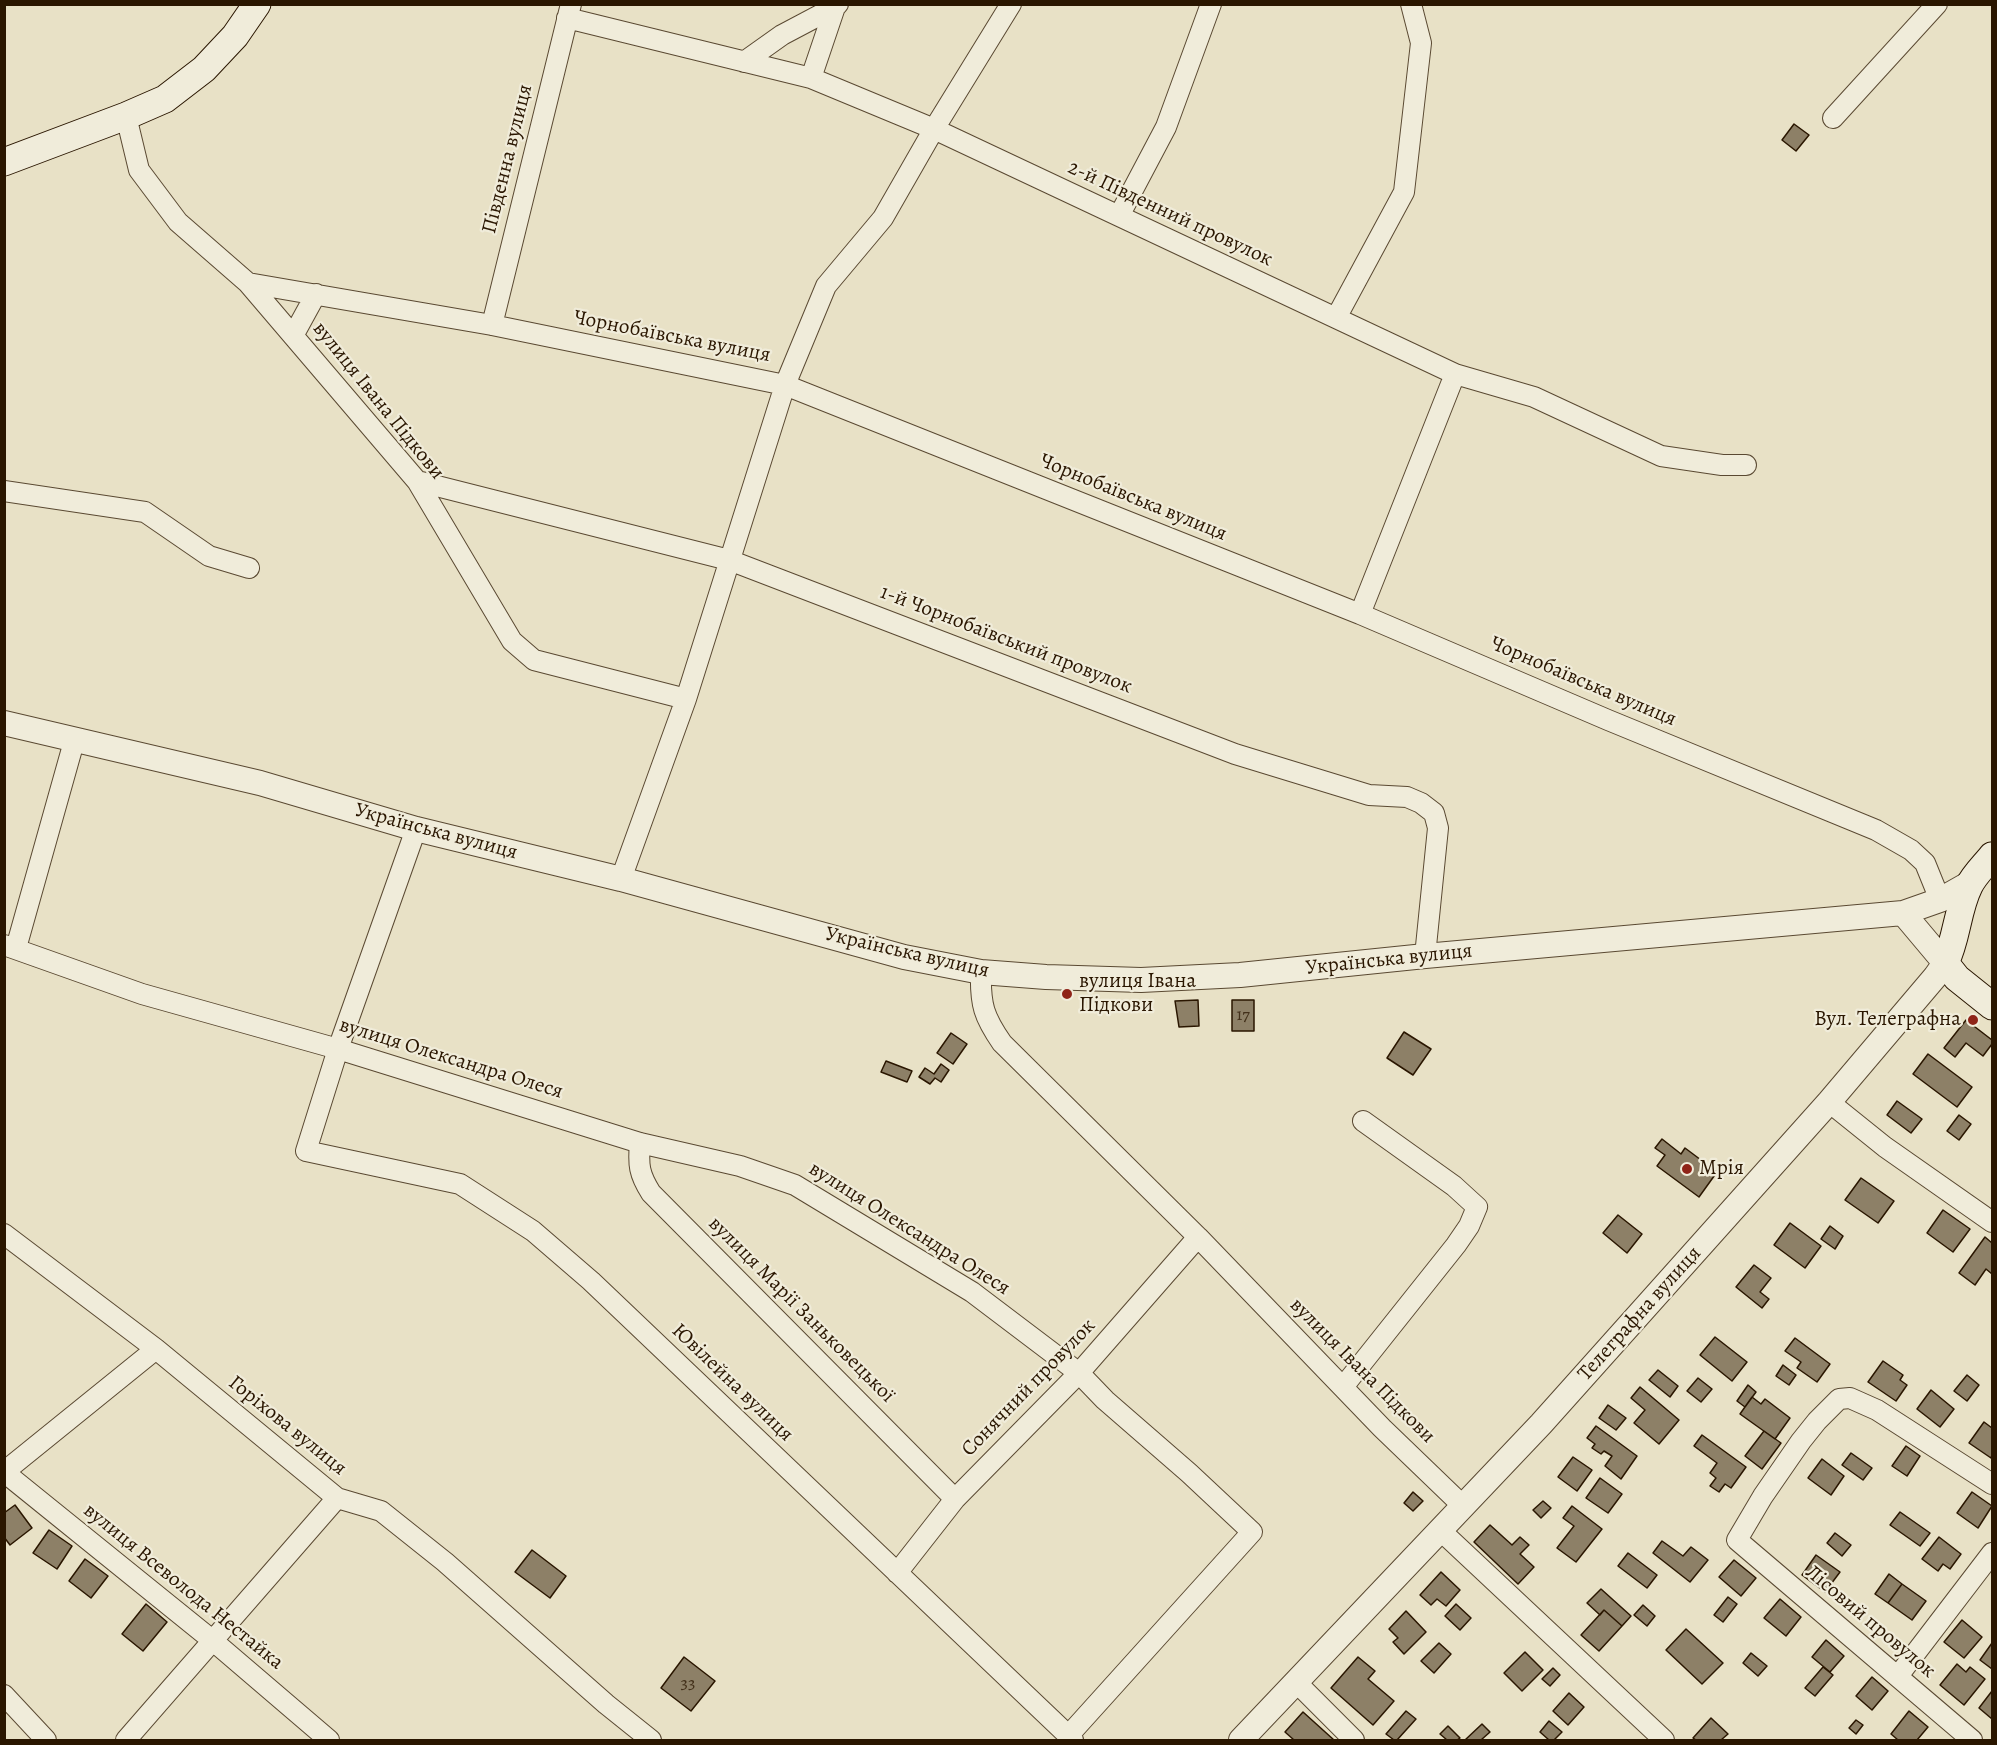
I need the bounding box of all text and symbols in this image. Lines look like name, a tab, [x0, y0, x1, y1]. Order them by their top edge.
street label: Південна вулиця	[477, 82, 539, 236]
street label: 2-й Південний провулок	[1064, 155, 1276, 273]
street label: Чорнобаївська вулиця	[571, 306, 773, 368]
street label: вулиця Івана Підкови	[307, 317, 449, 485]
street label: Чорнобаївська вулиця	[1036, 449, 1230, 547]
street label: 1-й Чорнобаївський провулок	[876, 580, 1136, 700]
street label: Чорнобаївська вулиця	[1486, 631, 1680, 733]
street label: Українська вулиця	[352, 798, 520, 866]
street label: Українська вулиця	[822, 922, 992, 984]
street label: Українська вулиця	[1304, 939, 1474, 981]
place label: вулиця Івана Підкови	[1079, 969, 1196, 1019]
marker: вулиця Івана Підкови	[1060, 987, 1074, 1001]
house number: 17	[1236, 1005, 1250, 1027]
place label: Вул. Телеграфна	[1814, 1007, 1961, 1033]
street label: вулиця Олександра Олеся	[336, 1013, 566, 1105]
marker: Вул. Телеграфна	[1966, 1013, 1980, 1027]
place label: Мрія	[1699, 1156, 1744, 1182]
street label: вулиця Олександра Олеся	[804, 1157, 1014, 1301]
marker: Мрія	[1680, 1162, 1694, 1176]
street label: вулиця Марії Заньковецької	[703, 1212, 899, 1408]
street label: Телеграфна вулиця	[1573, 1242, 1707, 1386]
street label: вулиця Івана Підкови	[1284, 1293, 1440, 1449]
street label: Сонячний провулок	[957, 1314, 1101, 1462]
street label: Ювілейна вулиця	[666, 1319, 798, 1447]
street label: Горіхова вулиця	[223, 1371, 351, 1481]
street label: вулиця Всеволода Нестайка	[78, 1498, 288, 1676]
street label: Лісовий провулок	[1800, 1560, 1940, 1684]
house number: 33	[681, 1673, 695, 1695]

